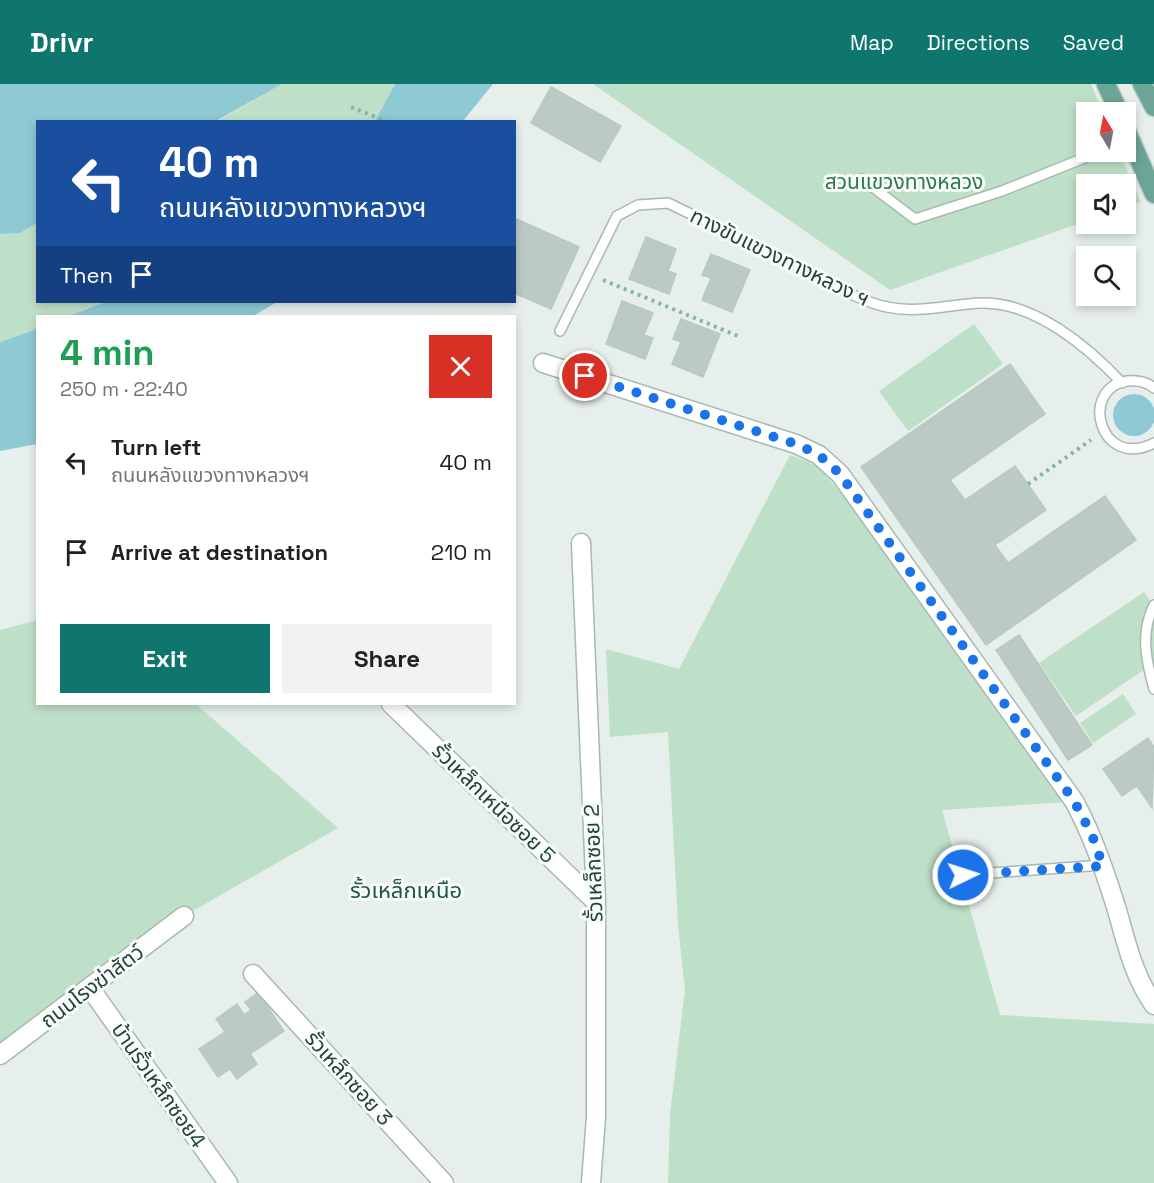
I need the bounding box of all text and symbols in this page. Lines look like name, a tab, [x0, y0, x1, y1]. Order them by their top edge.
text: Drivr	[30, 24, 94, 60]
text: Map	[850, 29, 894, 56]
text: Directions	[927, 29, 1030, 56]
text: Saved	[1063, 29, 1124, 56]
north arrow	[1076, 102, 1136, 162]
map controls	[1076, 102, 1136, 306]
text: 40 m	[159, 136, 259, 189]
icon: left	[60, 144, 138, 222]
park label: สวนแขวงทางหลวง	[825, 168, 983, 195]
button: sound	[1076, 174, 1136, 234]
text: ถนนหลังแขวงทางหลวงฯ	[159, 190, 427, 225]
street label: ทางขับแขวงทางหลวง ฯ	[686, 202, 874, 312]
button: search	[1076, 246, 1136, 306]
icon: arrive	[125, 258, 158, 291]
text: Then	[60, 261, 113, 289]
text: 4 min	[60, 330, 155, 376]
button: close	[429, 335, 492, 398]
pin	[559, 350, 610, 401]
icon: arrive	[568, 359, 601, 392]
text: 250 m · 22:40	[60, 376, 188, 402]
text: Turn left	[111, 433, 201, 461]
icon: left	[60, 446, 93, 479]
text: 40 m	[440, 448, 492, 476]
text: ถนนหลังแขวงทางหลวงฯ	[111, 462, 309, 488]
icon: arrive	[60, 536, 93, 569]
text: Arrive at destination	[111, 538, 328, 566]
text: 210 m	[431, 538, 492, 566]
button: Exit	[60, 624, 270, 693]
button: Share	[282, 624, 492, 693]
street label: รั้วเหล็กเหนือซอย 5	[427, 737, 561, 869]
street label: รั้วเหล็กซอย 2	[577, 804, 609, 922]
position arrow	[931, 843, 995, 907]
district label: รั้วเหล็กเหนือ	[350, 876, 462, 904]
street label: ถนนโรงฆ่าสัตว์	[35, 938, 149, 1034]
street label: บ้านรั้วเหล็กซอย4	[106, 1017, 212, 1153]
street label: รั้วเหล็กซอย 3	[299, 1025, 399, 1131]

